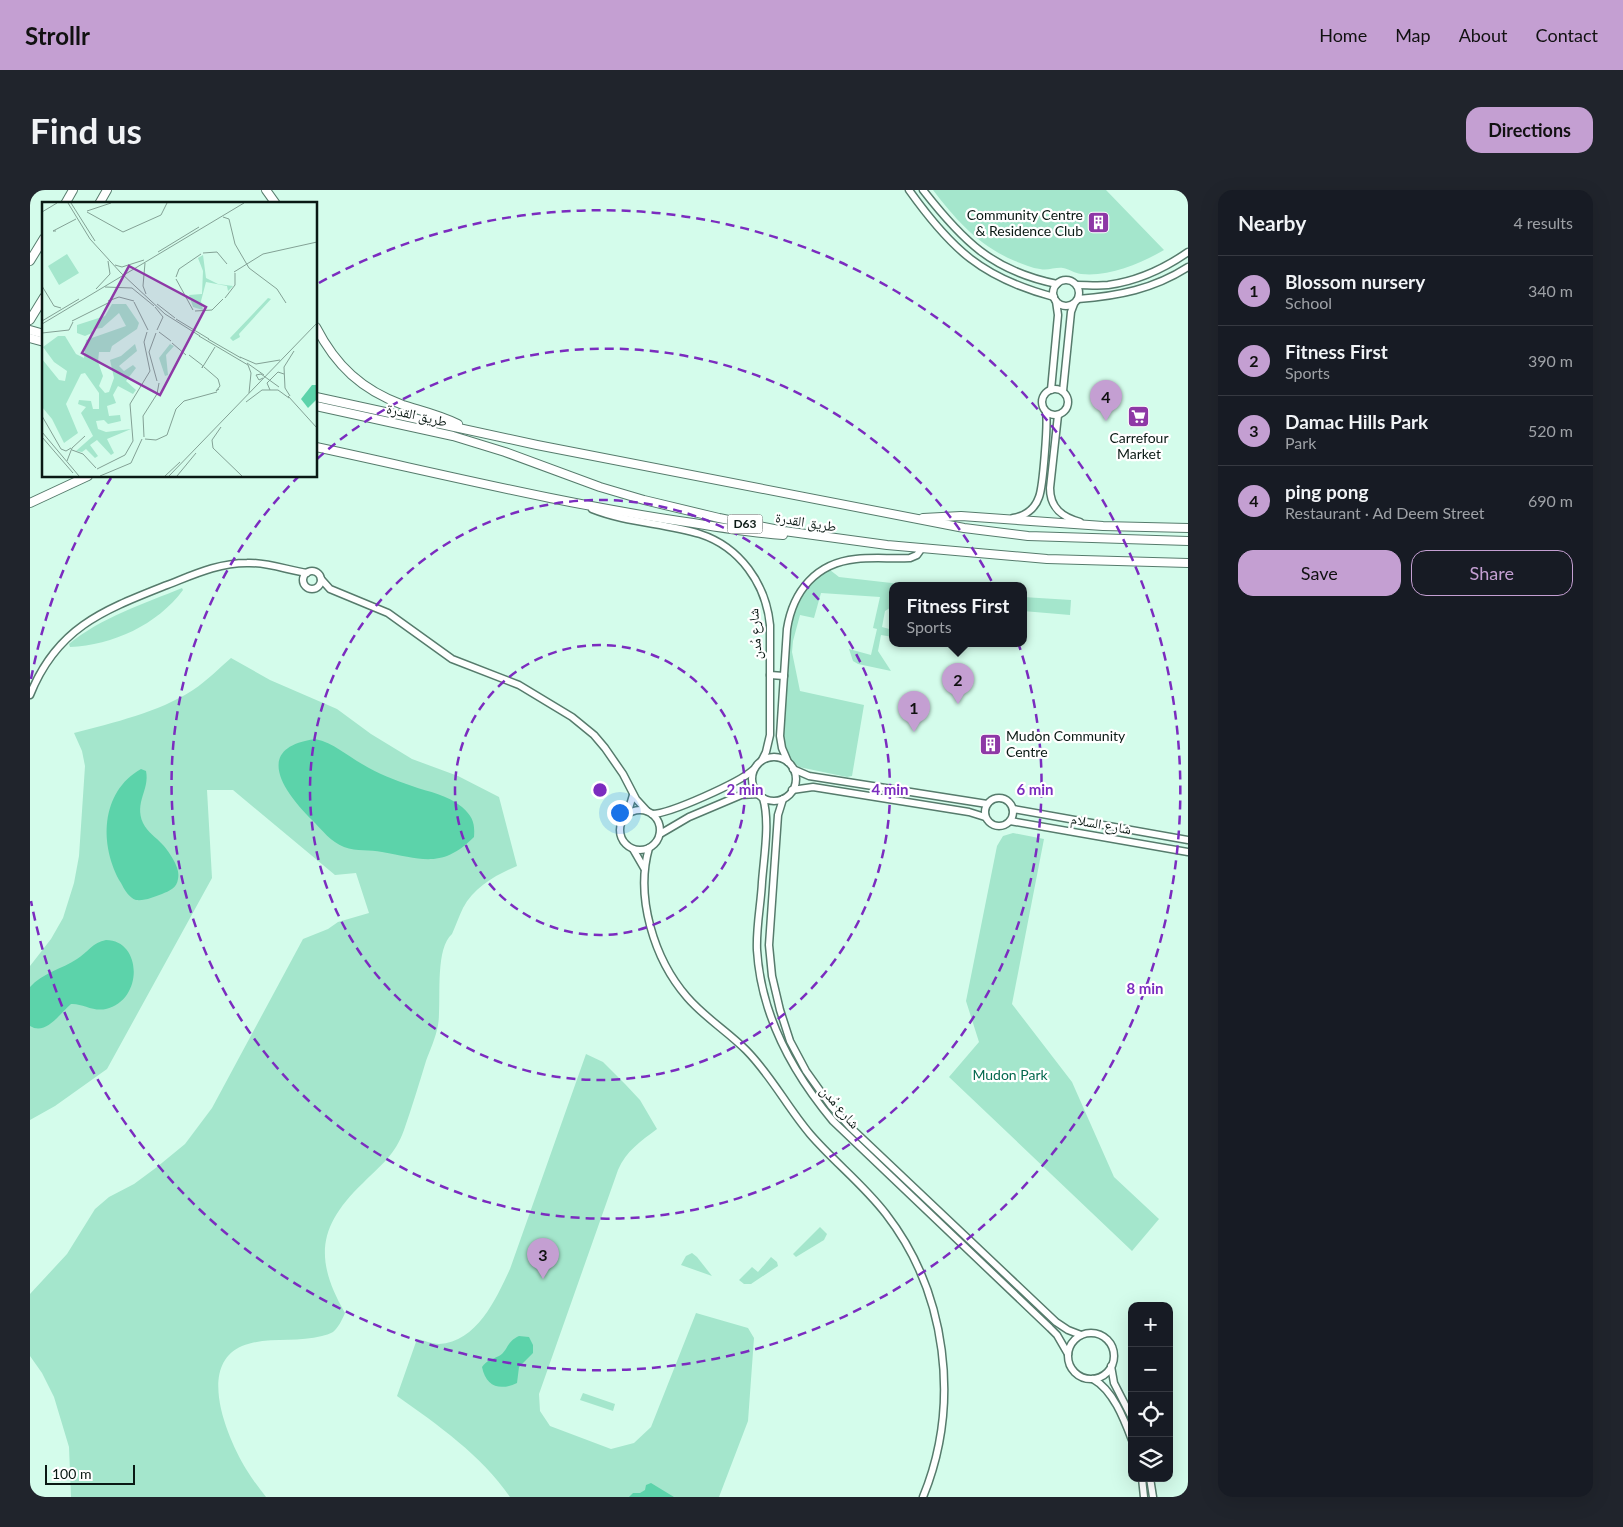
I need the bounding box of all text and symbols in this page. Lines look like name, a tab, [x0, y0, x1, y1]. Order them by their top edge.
text: Strollr	[25, 21, 90, 50]
text: Home	[1319, 24, 1367, 46]
text: Map	[1395, 24, 1431, 46]
text: About	[1459, 24, 1508, 46]
text: Contact	[1536, 24, 1598, 46]
button: Directions	[1466, 107, 1593, 153]
text: Find us	[30, 109, 142, 151]
inset map	[42, 202, 318, 478]
place label: Community Centre & Residence Club	[967, 206, 1083, 239]
text: Nearby	[1238, 210, 1306, 235]
building icon: Community Centre & Residence Club	[1087, 211, 1111, 235]
text: 4 results	[1513, 213, 1573, 232]
text: Blossom nursery	[1285, 270, 1425, 293]
text: 1	[1249, 281, 1259, 300]
text: 340 m	[1528, 281, 1573, 300]
text: School	[1285, 293, 1332, 312]
text: Fitness First	[1285, 340, 1388, 363]
text: 2	[1249, 351, 1259, 370]
text: 390 m	[1528, 351, 1573, 370]
text: Sports	[1285, 363, 1330, 382]
pin: 4	[1090, 380, 1122, 421]
street label: طريق القدرة	[385, 399, 449, 432]
supermarket icon: Carrefour Market	[1127, 404, 1151, 428]
text: Damac Hills Park	[1285, 410, 1428, 433]
text: 3	[1249, 421, 1259, 440]
text: 520 m	[1528, 421, 1573, 440]
place label: Carrefour Market	[1109, 429, 1169, 462]
text: Park	[1285, 433, 1316, 452]
text: ping pong	[1285, 480, 1368, 503]
text: 4	[1249, 491, 1259, 510]
text: 690 m	[1528, 491, 1573, 510]
text: Restaurant · Ad Deem Street	[1285, 503, 1485, 522]
street label: طريق القدرة	[774, 508, 838, 537]
road number: D63	[728, 514, 762, 534]
button: Save	[1238, 550, 1401, 596]
button: Share	[1411, 550, 1573, 596]
popup	[889, 582, 1027, 647]
text: Fitness First	[907, 594, 1009, 617]
street label: شارع مُدن	[744, 608, 767, 660]
text: Sports	[907, 617, 952, 636]
pin: 2	[942, 663, 974, 704]
pin: 1	[898, 691, 930, 732]
place label: Mudon Community Centre	[1006, 727, 1126, 760]
building icon: Mudon Community Centre	[978, 732, 1002, 756]
text: 2 min	[726, 780, 764, 798]
text: 4 min	[871, 780, 909, 798]
text: 6 min	[1016, 780, 1054, 798]
centre of rings	[591, 781, 609, 799]
your location	[607, 800, 633, 826]
street label: شارع السلام	[1069, 810, 1133, 839]
text: 8 min	[1126, 979, 1164, 997]
park label: Mudon Park	[972, 1066, 1048, 1083]
street label: شارع مُدن	[816, 1082, 864, 1133]
pin: 3	[527, 1238, 559, 1279]
map controls	[1128, 1302, 1173, 1482]
button: +	[1128, 1302, 1173, 1347]
button: −	[1128, 1347, 1173, 1392]
button: locate	[1128, 1392, 1173, 1437]
button: layers	[1128, 1437, 1173, 1482]
scale bar	[45, 1462, 135, 1485]
text: 100 m	[52, 1465, 91, 1482]

